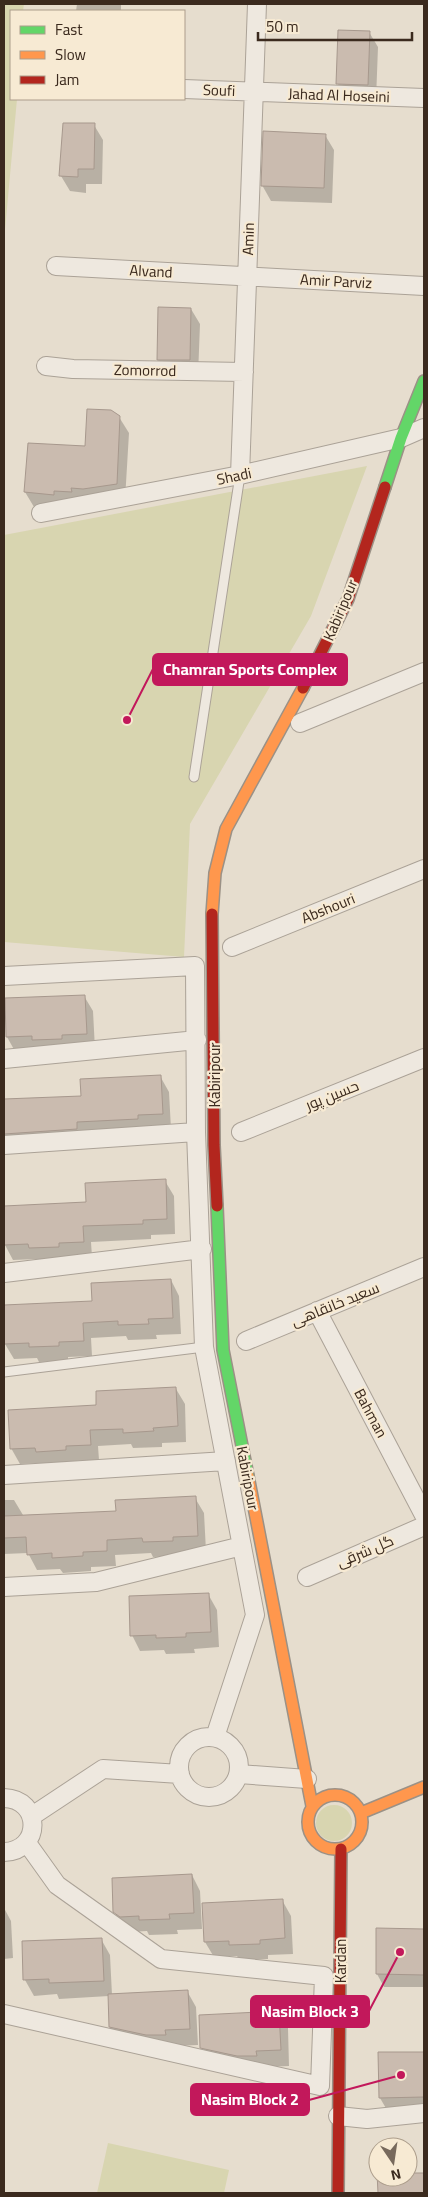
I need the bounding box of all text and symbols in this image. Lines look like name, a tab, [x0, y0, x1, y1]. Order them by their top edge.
legend	[10, 10, 185, 100]
scale bar	[258, 10, 412, 42]
text: 50 m	[266, 12, 299, 41]
text: Fast	[55, 15, 83, 44]
text: Slow	[55, 40, 86, 69]
text: Jam	[55, 65, 79, 94]
street label: Soufi	[202, 75, 236, 105]
street label: Jahad Al Hoseini	[288, 79, 390, 111]
street label: Amin	[233, 222, 263, 256]
street label: Alvand	[129, 255, 173, 287]
street label: Amir Parviz	[299, 265, 373, 297]
street label: Zomorrod	[114, 355, 176, 385]
street label: Shadi	[214, 458, 254, 494]
street label: Kabiripour	[314, 574, 366, 646]
callout: Chamran Sports Complex	[153, 654, 347, 685]
text: Chamran Sports Complex	[163, 654, 337, 684]
street label: Abshouri	[296, 884, 360, 932]
street label: Kabiripour	[200, 1043, 229, 1107]
street label: حسین پور	[300, 1071, 363, 1119]
street label: سعید خانقاهی	[286, 1273, 384, 1335]
street label: Bahman	[346, 1383, 396, 1443]
street label: Kabiripour	[228, 1443, 268, 1513]
street label: گل شرقی	[332, 1526, 398, 1576]
street label: Kardan	[326, 1939, 355, 1983]
callout: Nasim Block 3	[251, 1996, 369, 2027]
text: Nasim Block 3	[261, 1996, 359, 2026]
callout: Nasim Block 2	[191, 2084, 309, 2115]
text: Nasim Block 2	[201, 2084, 299, 2114]
north arrow	[368, 2137, 418, 2187]
text: N	[388, 2161, 403, 2188]

